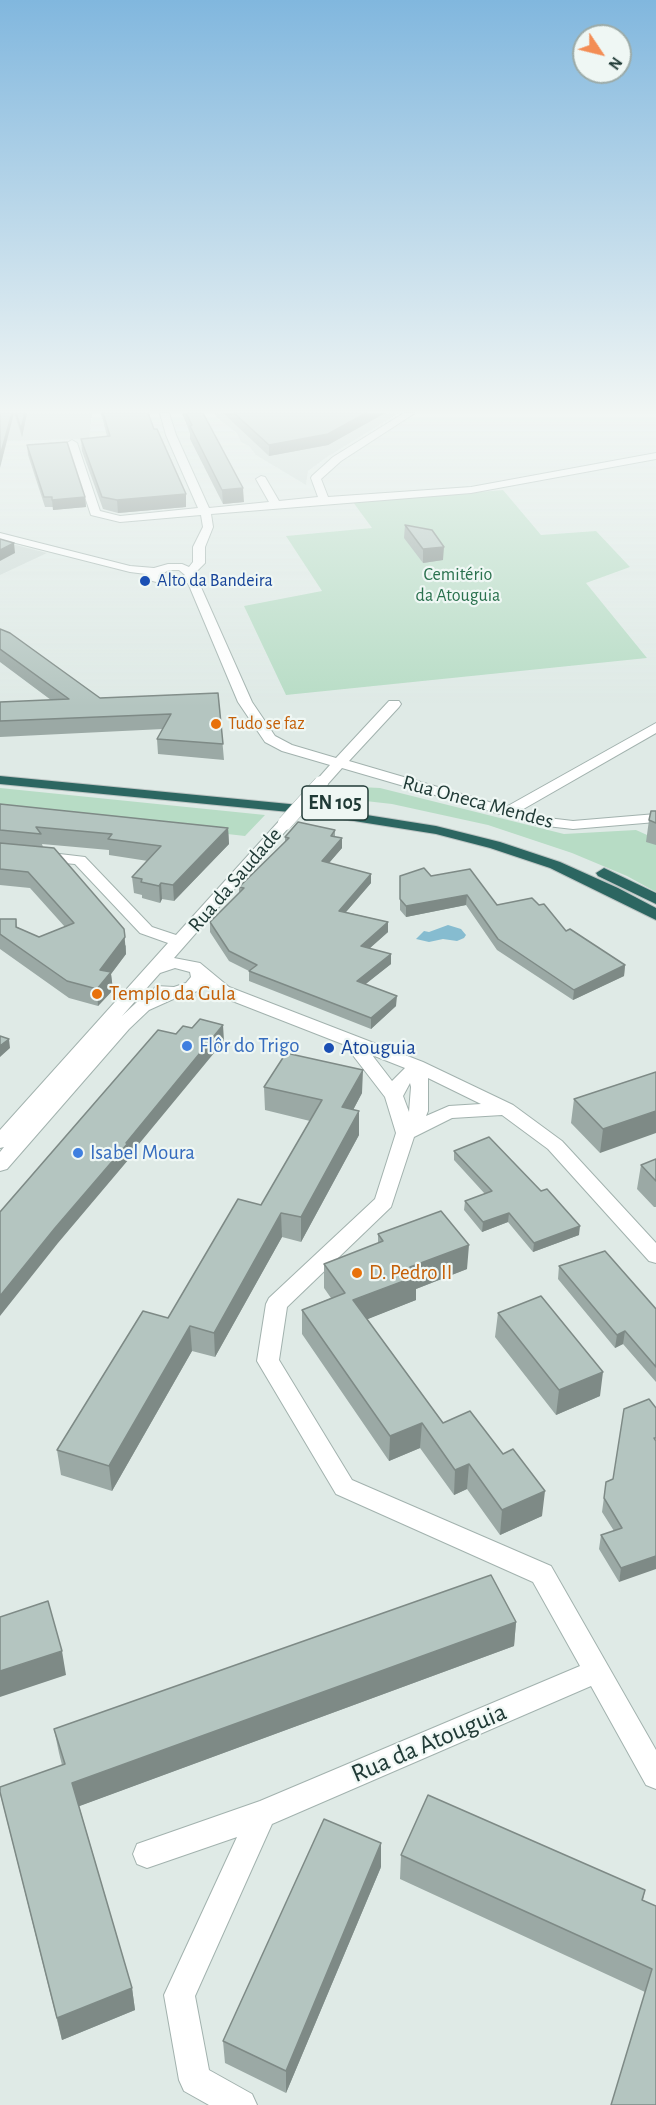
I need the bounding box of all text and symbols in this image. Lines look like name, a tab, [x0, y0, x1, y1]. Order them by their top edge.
north arrow	[572, 24, 632, 84]
text: N	[605, 54, 625, 72]
park label: Cemitério da Atouguia	[416, 564, 500, 606]
place label: Alto da Bandeira	[157, 570, 273, 592]
marker: Alto da Bandeira	[138, 574, 152, 588]
place label: Tudo se faz	[228, 713, 305, 735]
marker: Tudo se faz	[209, 717, 223, 731]
street label: Rua Oneca Mendes	[400, 770, 556, 834]
road number: EN 105	[302, 786, 368, 820]
street label: Rua da Saudade	[183, 823, 287, 937]
place label: Templo da Gula	[109, 981, 236, 1007]
marker: Templo da Gula	[90, 987, 104, 1001]
place label: Flôr do Trigo	[199, 1033, 300, 1059]
place label: Atouguia	[341, 1035, 416, 1061]
marker: Flôr do Trigo	[180, 1039, 194, 1053]
marker: Atouguia	[322, 1041, 336, 1055]
place label: Isabel Moura	[90, 1140, 195, 1166]
marker: Isabel Moura	[71, 1146, 85, 1160]
place label: D. Pedro II	[369, 1260, 452, 1286]
marker: D. Pedro II	[350, 1266, 364, 1280]
street label: Rua da Atouguia	[347, 1696, 511, 1790]

